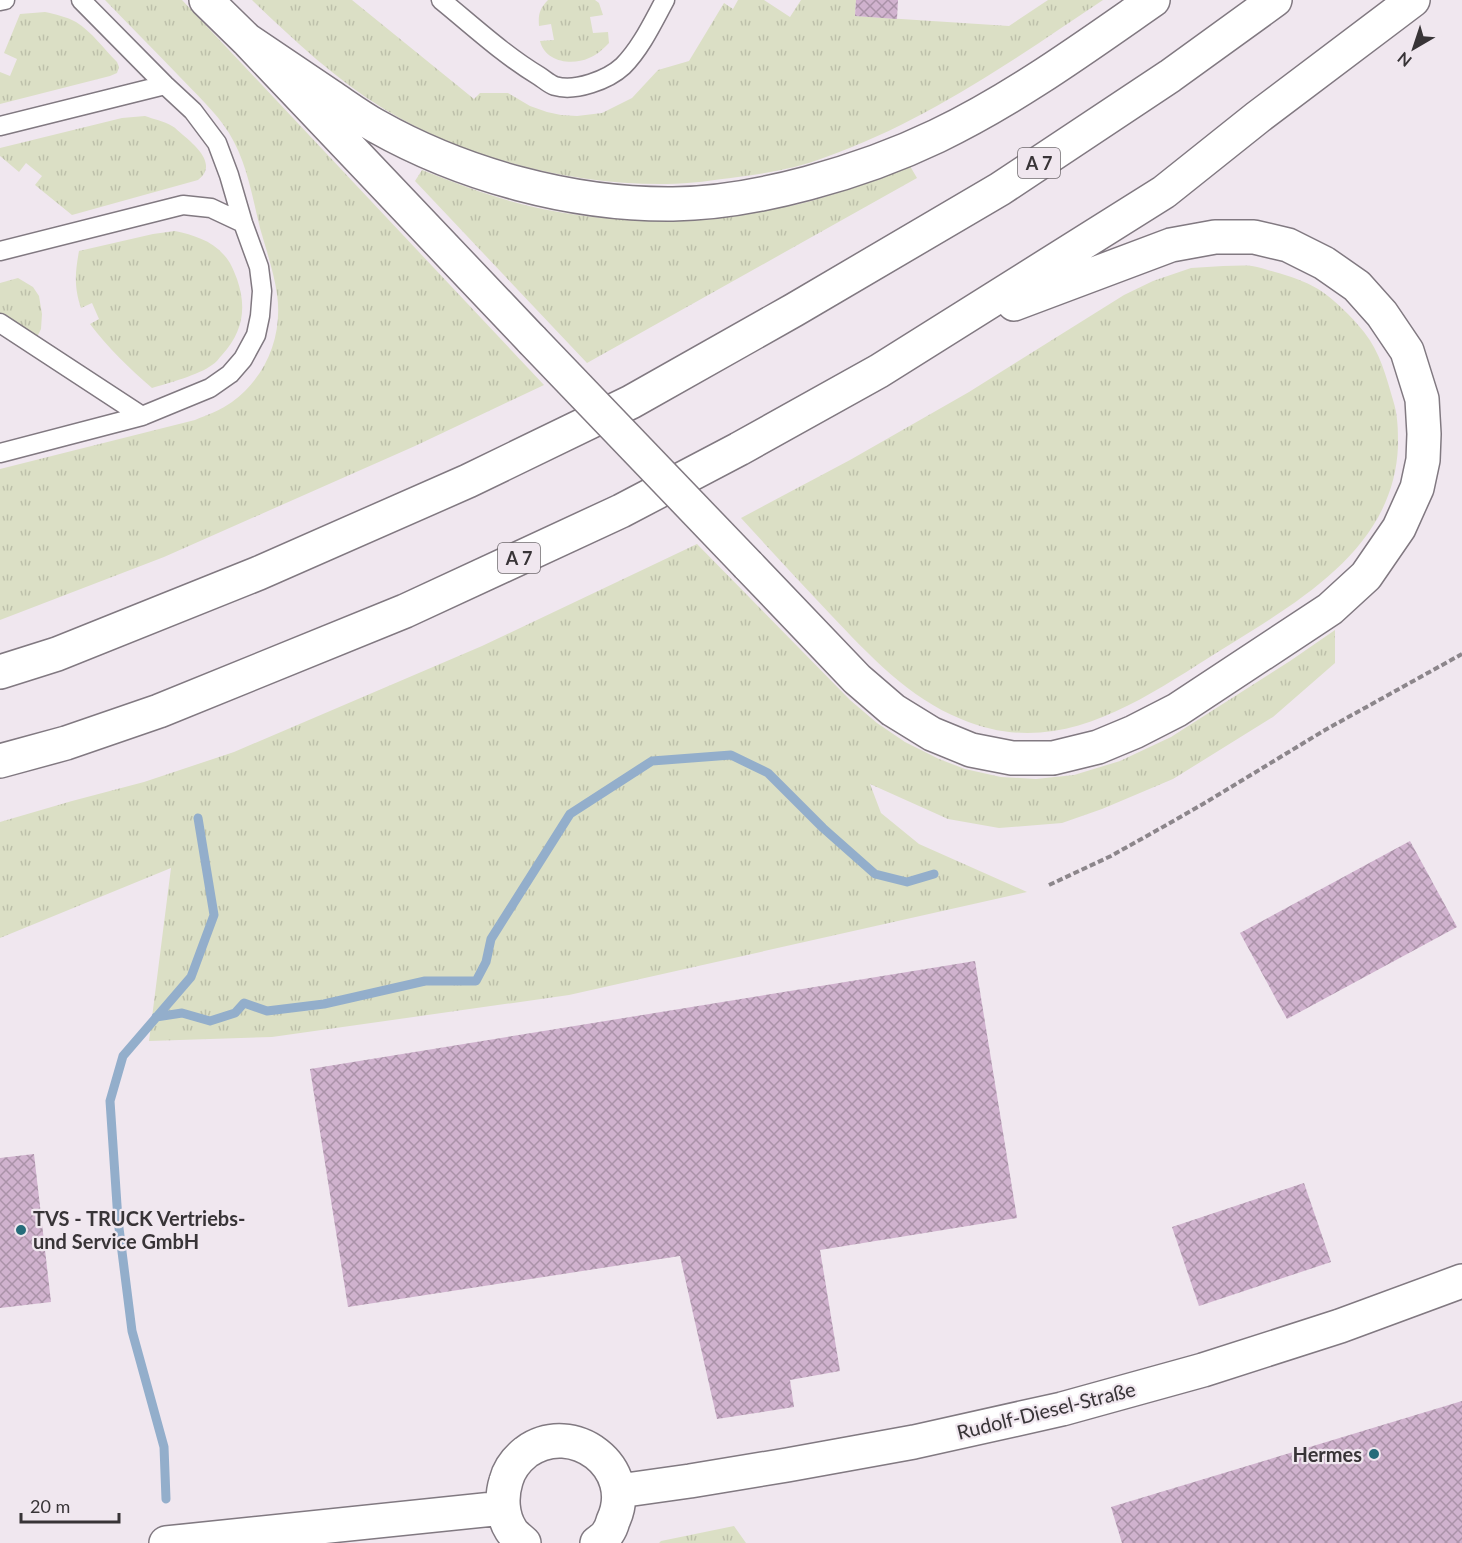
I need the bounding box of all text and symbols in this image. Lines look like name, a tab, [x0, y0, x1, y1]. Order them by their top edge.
north arrow	[1384, 18, 1444, 78]
text: N	[1393, 49, 1415, 71]
road number: A 7	[1018, 148, 1060, 178]
road number: A 7	[498, 543, 540, 573]
place label: TVS - TRUCK Vertriebs- und Service GmbH	[33, 1206, 245, 1253]
marker: TVS - TRUCK Vertriebs- und Service GmbH	[14, 1223, 28, 1237]
street label: Rudolf-Diesel-Straße	[954, 1376, 1138, 1444]
place label: Hermes	[1293, 1442, 1362, 1466]
marker: Hermes	[1367, 1447, 1381, 1461]
scale bar	[21, 1486, 118, 1524]
text: 20 m	[30, 1495, 70, 1517]

